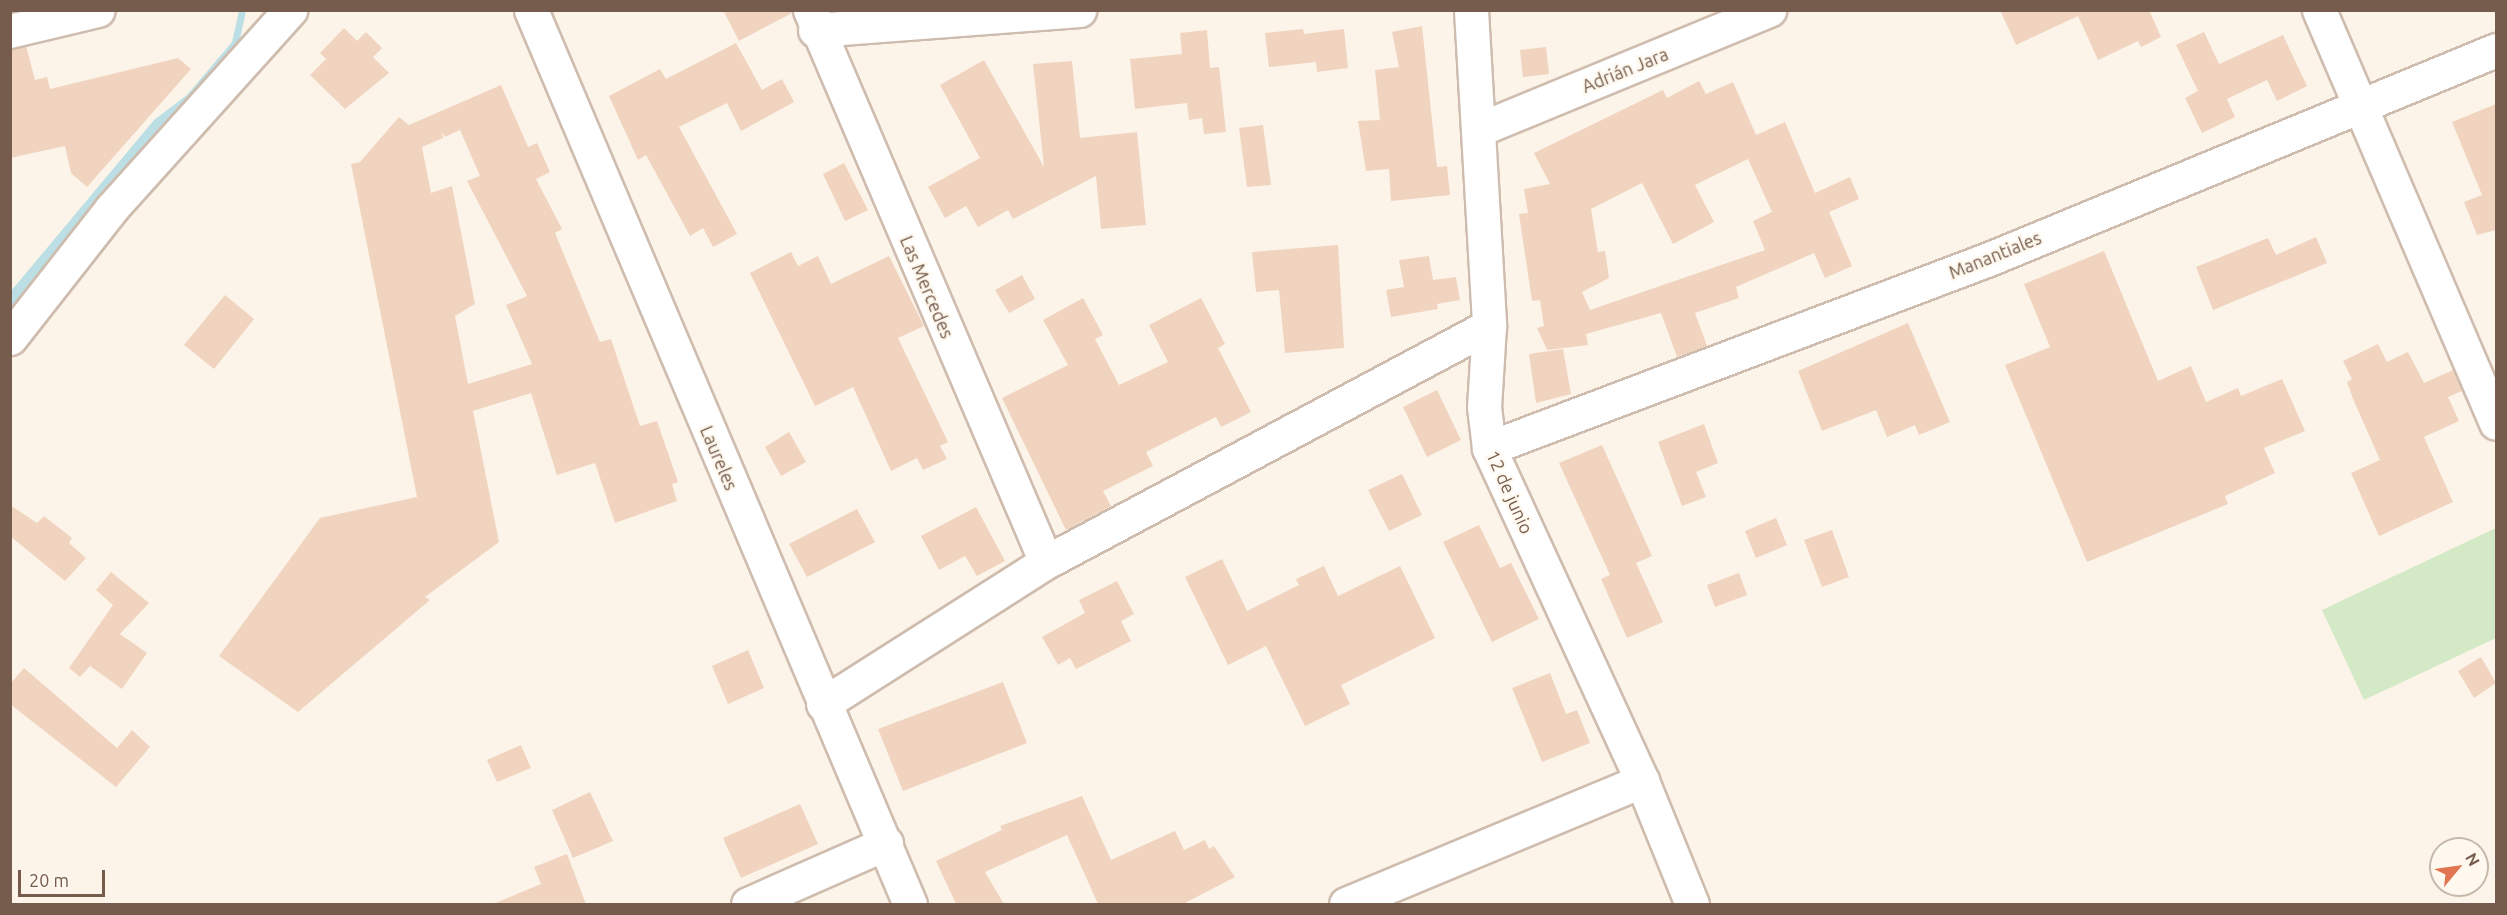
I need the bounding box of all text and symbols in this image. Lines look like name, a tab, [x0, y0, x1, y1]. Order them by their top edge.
street label: Adrián Jara	[1579, 43, 1671, 97]
street label: Manantiales	[1946, 227, 2044, 283]
street label: Las Mercedes	[896, 232, 958, 342]
street label: Laureles	[696, 423, 742, 493]
street label: 12 de junio	[1482, 447, 1538, 537]
north arrow	[2429, 837, 2489, 897]
text: N	[2462, 850, 2484, 869]
scale bar	[21, 858, 108, 896]
text: 20 m	[29, 870, 69, 890]

